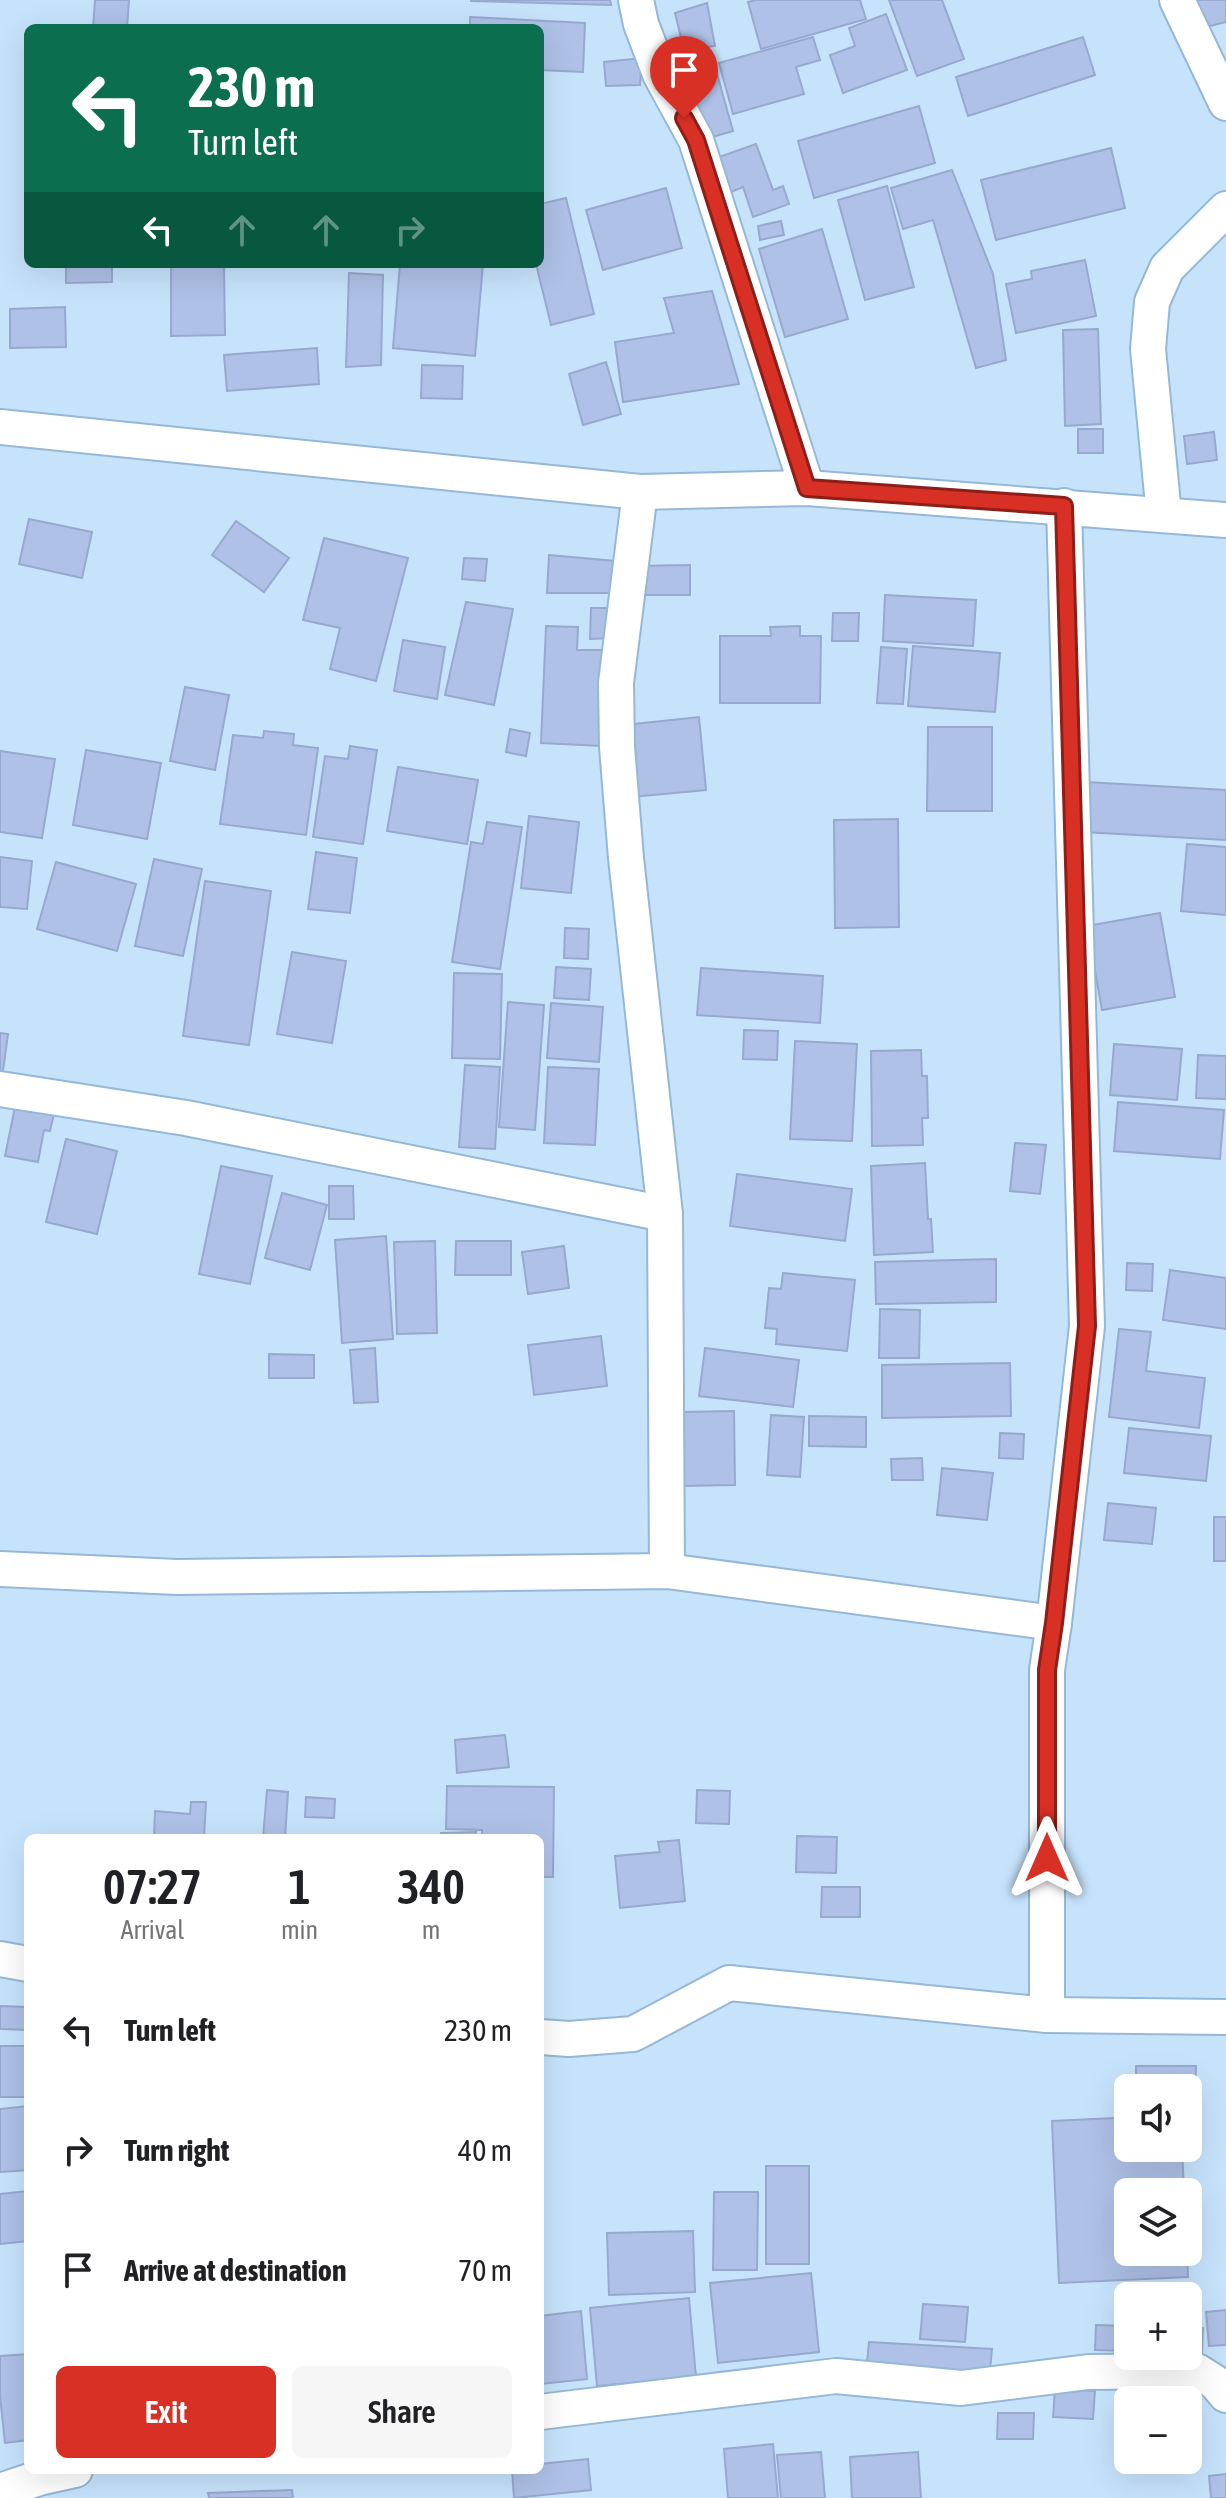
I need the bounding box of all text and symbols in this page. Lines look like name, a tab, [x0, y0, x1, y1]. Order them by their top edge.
pin	[650, 36, 718, 118]
icon: arrive	[662, 48, 706, 92]
text: 230 m	[188, 55, 315, 119]
icon: left	[56, 56, 160, 160]
text: Turn left	[188, 121, 298, 163]
icon: left	[136, 208, 180, 252]
icon: ahead	[220, 208, 264, 252]
icon: ahead	[304, 208, 348, 252]
icon: right	[388, 208, 432, 252]
position arrow	[1005, 1816, 1089, 1900]
text: 07:27	[103, 1859, 202, 1914]
text: 1	[288, 1859, 311, 1914]
text: 340	[397, 1859, 465, 1914]
text: Arrival	[121, 1915, 184, 1945]
text: min	[281, 1915, 318, 1945]
text: m	[422, 1915, 440, 1945]
icon: left	[56, 2008, 100, 2052]
text: Turn left	[124, 2013, 216, 2047]
text: 230 m	[444, 2013, 512, 2047]
map controls	[1114, 2074, 1202, 2474]
button: sound	[1114, 2074, 1202, 2162]
icon: right	[56, 2128, 100, 2172]
text: Turn right	[124, 2133, 230, 2167]
text: 40 m	[458, 2133, 512, 2167]
button: layers	[1114, 2178, 1202, 2266]
icon: arrive	[56, 2248, 100, 2292]
text: Arrive at destination	[124, 2253, 346, 2287]
text: 70 m	[458, 2253, 512, 2287]
button: +	[1114, 2282, 1202, 2370]
button: Exit	[56, 2366, 276, 2458]
button: Share	[292, 2366, 512, 2458]
button: −	[1114, 2386, 1202, 2474]

